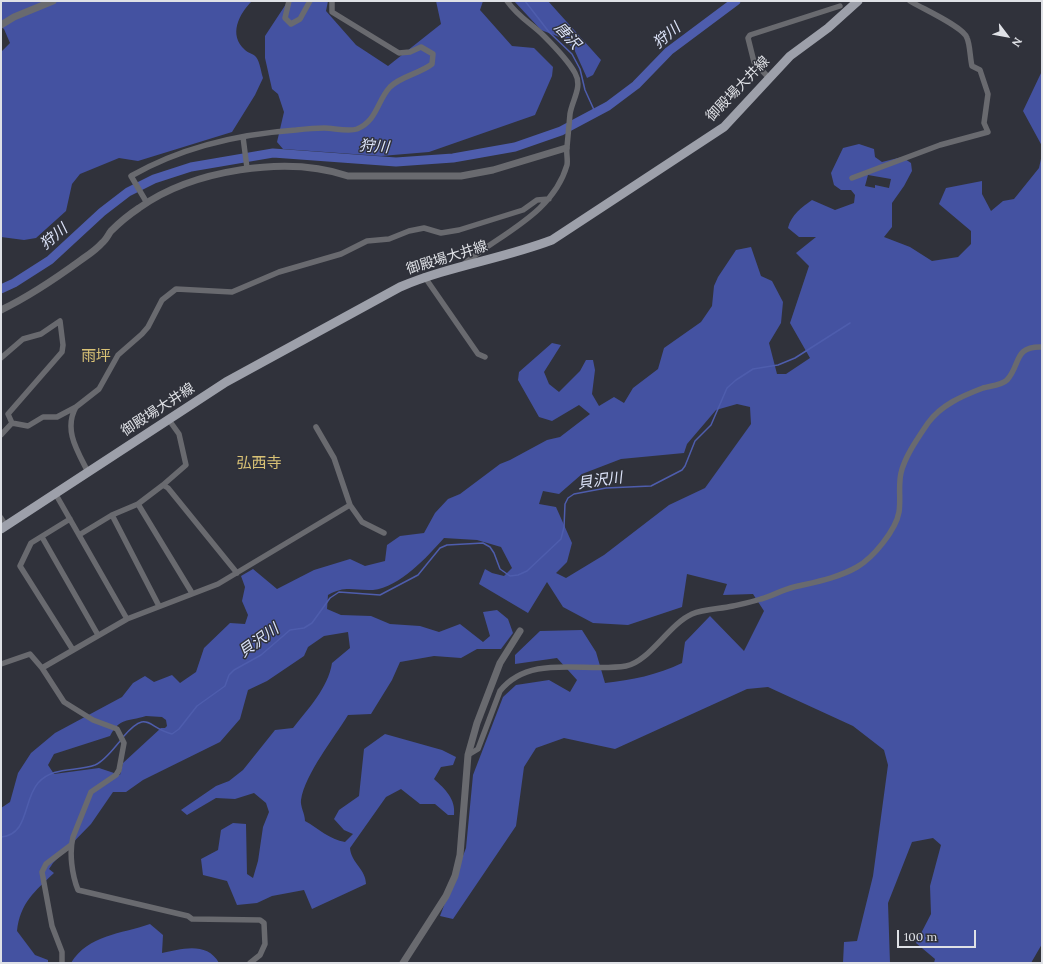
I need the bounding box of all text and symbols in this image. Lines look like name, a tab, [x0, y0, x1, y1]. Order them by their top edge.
north arrow	[987, 16, 1027, 56]
water label: 唐沢	[550, 19, 584, 53]
water label: 狩川	[650, 19, 684, 53]
text: N	[1009, 35, 1025, 50]
street label: 御殿場大井線	[703, 53, 773, 125]
water label: 狩川	[358, 137, 390, 157]
water label: 狩川	[37, 220, 71, 254]
street label: 御殿場大井線	[404, 238, 490, 278]
district label: 雨坪	[81, 348, 111, 366]
street label: 御殿場大井線	[118, 380, 198, 440]
district label: 弘西寺	[237, 455, 281, 473]
water label: 貝沢川	[576, 469, 624, 493]
water label: 貝沢川	[236, 620, 282, 662]
scale bar	[899, 922, 978, 948]
text: 100 m	[904, 929, 937, 944]

